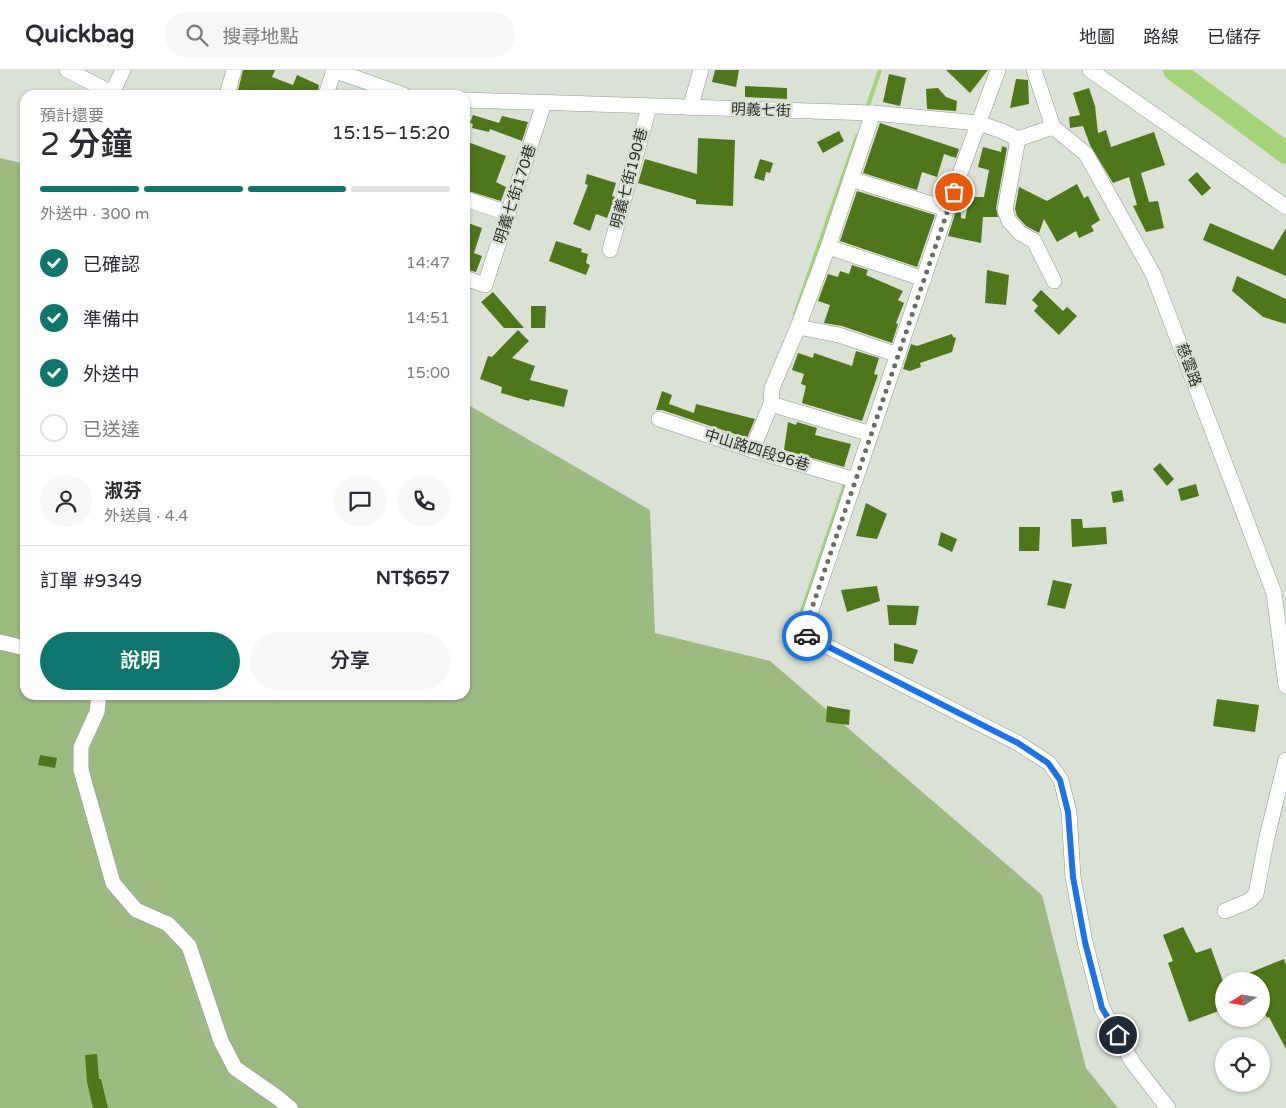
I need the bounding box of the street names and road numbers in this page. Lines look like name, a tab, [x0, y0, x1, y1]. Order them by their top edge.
street label: 明義七街	[731, 100, 791, 120]
street label: 明義七街190巷	[607, 126, 651, 230]
street label: 明義七街170巷	[490, 142, 540, 246]
street label: 慈雲路	[1173, 341, 1205, 389]
street label: 中山路四段96巷	[702, 425, 812, 475]

